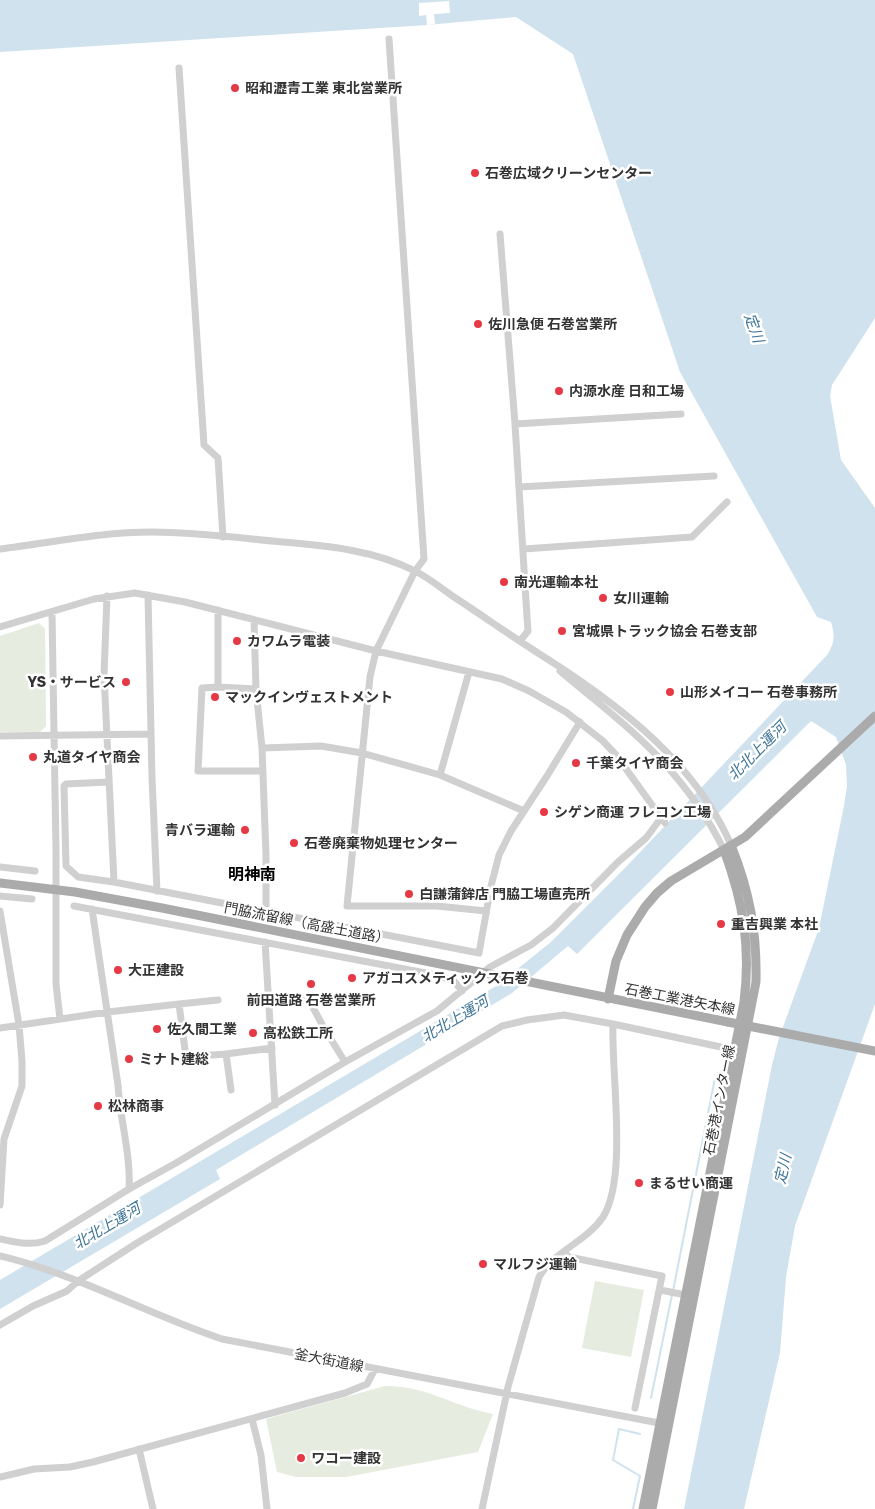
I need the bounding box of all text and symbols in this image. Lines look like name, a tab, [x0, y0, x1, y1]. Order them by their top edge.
place label: 昭和瀝青工業 東北営業所	[245, 80, 402, 97]
marker: 昭和瀝青工業 東北営業所	[229, 82, 241, 94]
place label: 石巻広域クリーンセンター	[485, 165, 652, 182]
marker: 石巻広域クリーンセンター	[469, 167, 481, 179]
water label: 定川	[740, 311, 768, 347]
place label: 佐川急便 石巻営業所	[488, 316, 617, 333]
marker: 佐川急便 石巻営業所	[472, 318, 484, 330]
place label: 内源水産 日和工場	[569, 383, 684, 400]
marker: 内源水産 日和工場	[553, 385, 565, 397]
place label: 南光運輸本社	[514, 574, 598, 591]
marker: 南光運輸本社	[498, 576, 510, 588]
place label: 女川運輸	[613, 590, 669, 607]
marker: 女川運輸	[597, 592, 609, 604]
place label: 宮城県トラック協会 石巻支部	[572, 623, 757, 640]
marker: 宮城県トラック協会 石巻支部	[556, 625, 568, 637]
place label: カワムラ電装	[247, 633, 330, 650]
marker: カワムラ電装	[231, 635, 243, 647]
place label: YS・サービス	[28, 674, 116, 691]
marker: YS・サービス	[120, 676, 132, 688]
place label: 山形メイコー 石巻事務所	[680, 684, 837, 701]
marker: 山形メイコー 石巻事務所	[664, 686, 676, 698]
place label: マックインヴェストメント	[225, 689, 393, 706]
marker: マックインヴェストメント	[209, 691, 221, 703]
water label: 北北上運河	[724, 716, 792, 784]
place label: 丸道タイヤ商会	[43, 749, 141, 766]
marker: 丸道タイヤ商会	[27, 751, 39, 763]
place label: 千葉タイヤ商会	[586, 755, 684, 772]
marker: 千葉タイヤ商会	[570, 757, 582, 769]
place label: シゲン商運 フレコン工場	[554, 804, 711, 821]
marker: シゲン商運 フレコン工場	[538, 806, 550, 818]
place label: 青バラ運輸	[165, 822, 235, 839]
marker: 青バラ運輸	[239, 824, 251, 836]
place label: 石巻廃棄物処理センター	[304, 835, 458, 852]
marker: 石巻廃棄物処理センター	[288, 837, 300, 849]
district label: 明神南	[228, 865, 276, 884]
place label: 白謙蒲鉾店 門脇工場直売所	[419, 886, 590, 903]
marker: 白謙蒲鉾店 門脇工場直売所	[403, 888, 415, 900]
street label: 門脇流留線（高盛土道路）	[223, 899, 391, 948]
place label: 重吉興業 本社	[731, 916, 818, 933]
marker: 重吉興業 本社	[715, 918, 727, 930]
place label: 大正建設	[128, 962, 184, 979]
marker: 大正建設	[112, 964, 124, 976]
place label: アガコスメティックス石巻	[362, 970, 529, 987]
marker: アガコスメティックス石巻	[346, 972, 358, 984]
marker: 前田道路 石巻営業所	[305, 978, 317, 990]
street label: 石巻工業港矢本線	[623, 980, 736, 1019]
water label: 北北上運河	[418, 990, 494, 1046]
place label: 前田道路 石巻営業所	[247, 992, 375, 1009]
place label: 佐久間工業	[167, 1021, 237, 1038]
marker: 佐久間工業	[151, 1023, 163, 1035]
place label: 高松鉄工所	[263, 1025, 333, 1042]
marker: 高松鉄工所	[247, 1027, 259, 1039]
street label: 石巻港インター線	[700, 1044, 739, 1157]
place label: ミナト建総	[139, 1051, 209, 1068]
marker: ミナト建総	[123, 1053, 135, 1065]
place label: 松林商事	[108, 1098, 164, 1115]
marker: 松林商事	[92, 1100, 104, 1112]
water label: 定川	[771, 1150, 796, 1186]
place label: まるせい商運	[649, 1175, 733, 1192]
marker: まるせい商運	[633, 1177, 645, 1189]
water label: 北北上運河	[70, 1197, 146, 1253]
place label: マルフジ運輸	[493, 1256, 577, 1273]
marker: マルフジ運輸	[477, 1258, 489, 1270]
street label: 釜大街道線	[293, 1345, 365, 1376]
place label: ワコー建設	[311, 1450, 381, 1467]
marker: ワコー建設	[295, 1452, 307, 1464]

